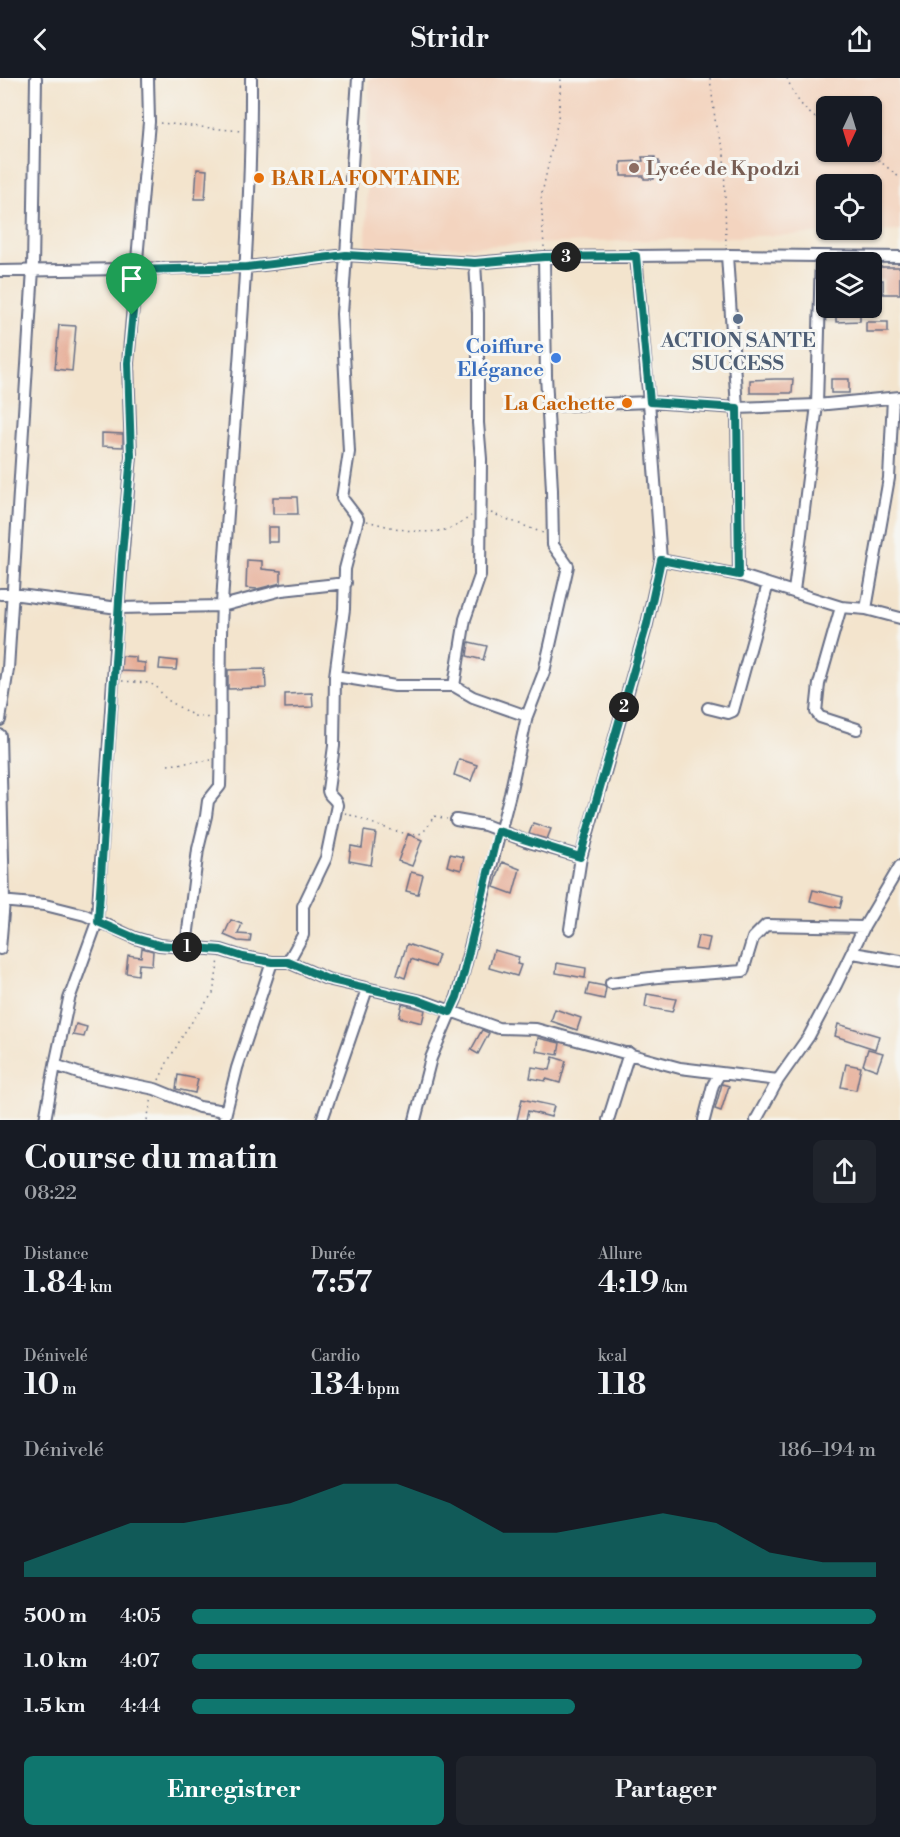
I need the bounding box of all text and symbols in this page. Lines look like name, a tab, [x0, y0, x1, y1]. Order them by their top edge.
text: Stridr	[411, 22, 489, 56]
icon: back	[24, 23, 57, 56]
icon: share	[843, 23, 876, 56]
north arrow	[816, 96, 882, 162]
map controls	[816, 96, 882, 318]
place label: Lycée de Kpodzi	[646, 157, 800, 182]
marker: Lycée de Kpodzi	[627, 161, 641, 175]
place label: BAR LA FONTAINE	[271, 167, 459, 192]
marker: BAR LA FONTAINE	[252, 171, 266, 185]
button: locate	[816, 174, 882, 240]
pin: 3	[551, 242, 581, 272]
text: 3	[561, 247, 571, 267]
button: layers	[816, 252, 882, 318]
pin	[106, 253, 157, 315]
icon: arrive	[115, 262, 148, 295]
marker: ACTION SANTE SUCCESS	[731, 312, 745, 326]
place label: ACTION SANTE SUCCESS	[659, 329, 816, 377]
place label: Coiffure Elégance	[457, 335, 544, 383]
marker: Coiffure Elégance	[549, 351, 563, 365]
place label: La Cachette	[504, 392, 615, 417]
marker: La Cachette	[620, 396, 634, 410]
pin: 2	[609, 692, 639, 722]
text: 2	[619, 697, 629, 717]
pin: 1	[172, 932, 202, 962]
text: 1	[183, 937, 191, 957]
text: Course du matin	[24, 1138, 278, 1179]
button: share	[813, 1140, 876, 1203]
text: 08:22	[24, 1181, 77, 1206]
text: Distance	[24, 1244, 89, 1264]
text: Durée	[311, 1244, 356, 1264]
text: Allure	[598, 1244, 642, 1264]
text: 1.84	[24, 1264, 87, 1302]
text: 7:57	[311, 1264, 372, 1302]
text: 4:19	[598, 1264, 659, 1302]
text: km	[87, 1277, 112, 1297]
text: /km	[659, 1277, 688, 1297]
text: Dénivelé	[24, 1346, 88, 1366]
text: Cardio	[311, 1346, 360, 1366]
text: kcal	[598, 1346, 627, 1366]
text: 10	[24, 1366, 59, 1404]
text: 134	[311, 1366, 364, 1404]
text: 118	[598, 1366, 646, 1404]
text: m	[59, 1379, 77, 1399]
text: bpm	[364, 1379, 400, 1399]
text: Dénivelé	[24, 1438, 104, 1463]
text: 186–194 m	[779, 1438, 876, 1463]
text: 500 m	[24, 1604, 87, 1629]
text: 4:05	[120, 1604, 161, 1629]
text: 1.0 km	[24, 1649, 88, 1674]
text: 4:07	[120, 1649, 160, 1674]
text: 1.5 km	[24, 1694, 85, 1719]
text: 4:44	[120, 1694, 161, 1719]
button: Enregistrer	[24, 1756, 444, 1825]
button: Partager	[456, 1756, 876, 1825]

